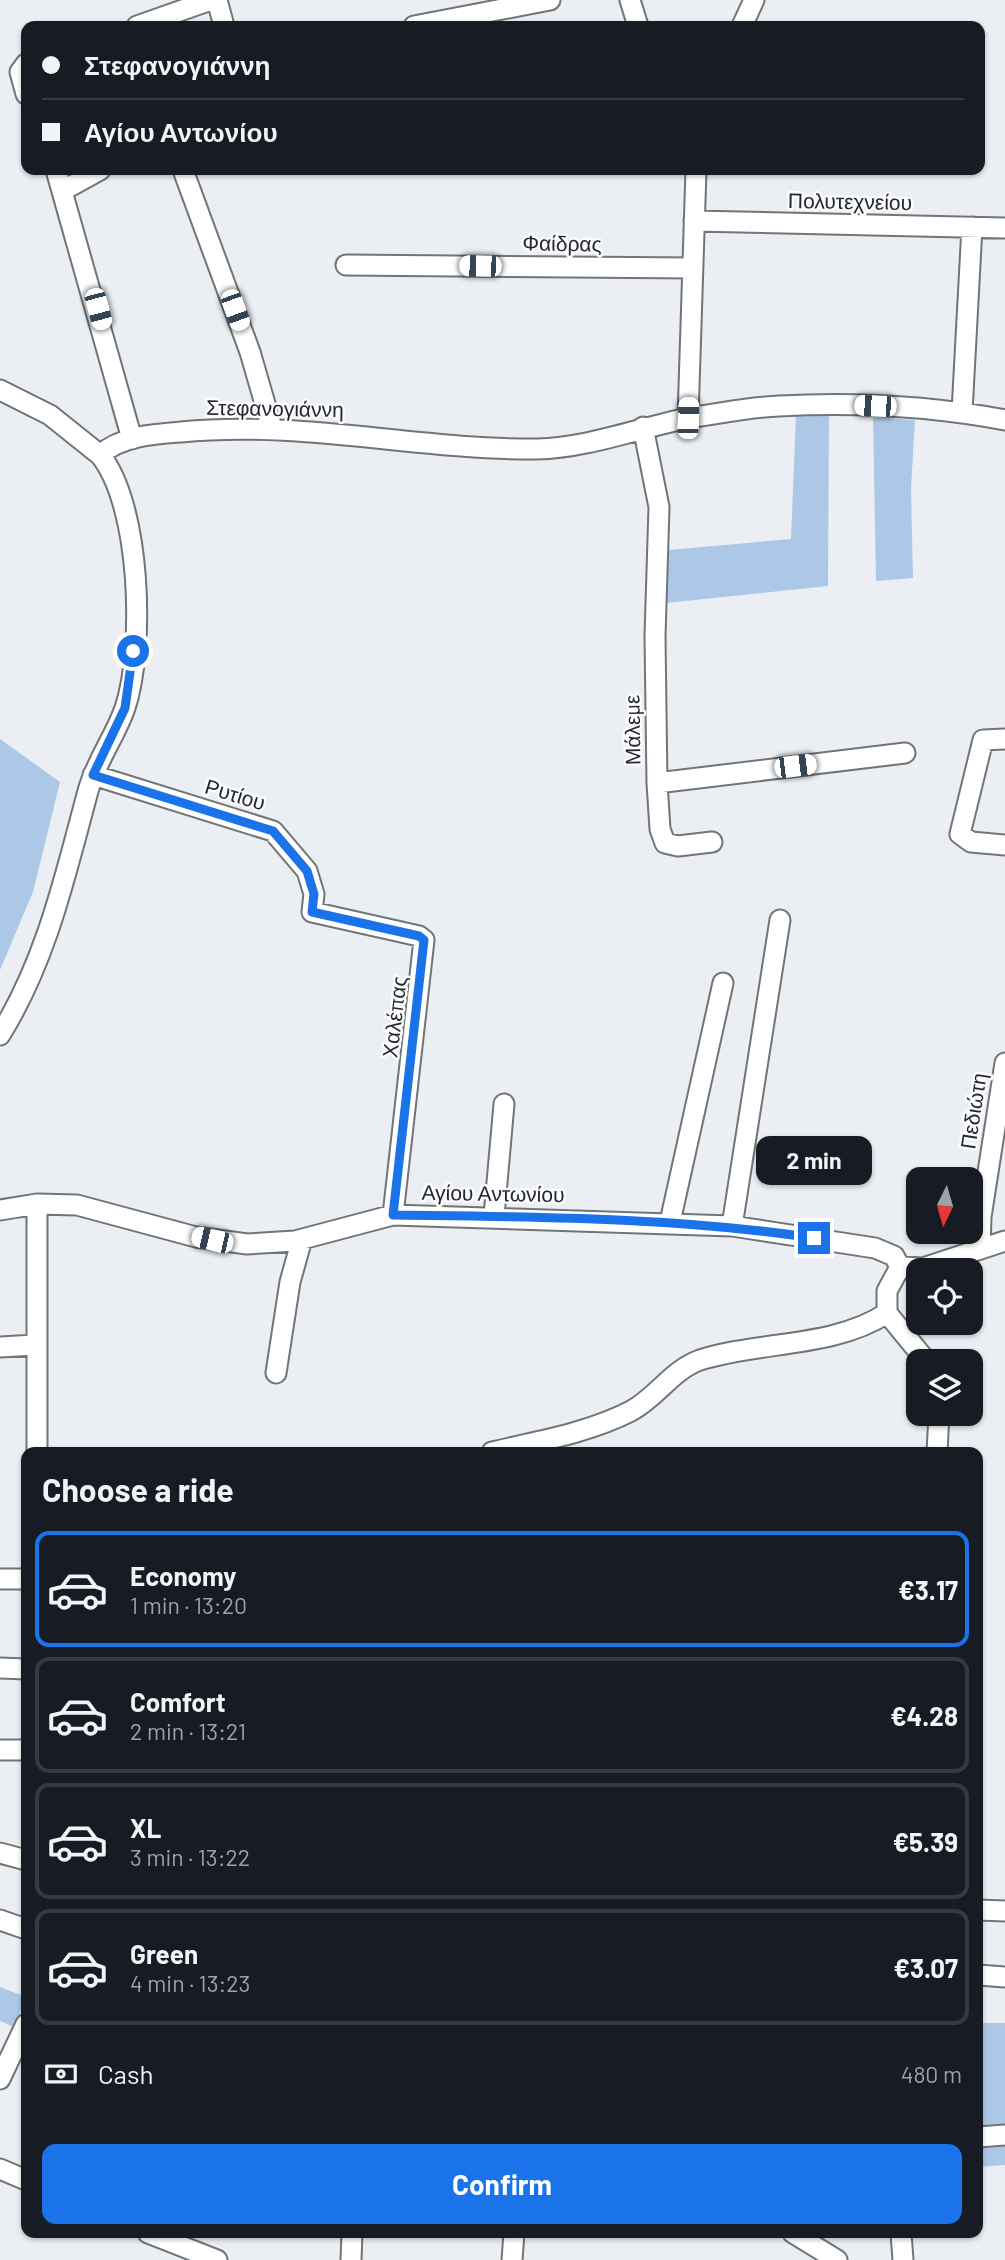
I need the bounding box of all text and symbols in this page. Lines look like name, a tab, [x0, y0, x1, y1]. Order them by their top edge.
text: Στεφανογιάννη	[84, 49, 271, 80]
text: Αγίου Αντωνίου	[84, 116, 278, 147]
street label: Πολυτεχνείου	[788, 187, 912, 214]
street label: Φαίδρας	[522, 229, 602, 256]
car	[459, 255, 502, 277]
car	[83, 286, 114, 332]
car	[218, 287, 253, 333]
street label: Στεφανογιάννη	[206, 394, 344, 421]
car	[854, 395, 897, 417]
car	[677, 397, 700, 439]
route start	[117, 635, 149, 667]
street label: Μάλεμε	[618, 695, 645, 765]
car	[773, 753, 818, 779]
street label: Ρυτίου	[202, 773, 269, 815]
street label: Χαλέπας	[376, 975, 411, 1059]
street label: Πεδιώτη	[954, 1071, 991, 1151]
callout: 2 min	[756, 1136, 872, 1186]
text: 2 min	[786, 1146, 842, 1174]
north arrow	[906, 1167, 984, 1244]
map controls	[906, 1167, 983, 1426]
street label: Αγίου Αντωνίου	[421, 1179, 565, 1206]
route end	[798, 1222, 830, 1254]
car	[190, 1225, 235, 1255]
button: locate	[906, 1258, 983, 1335]
button: layers	[906, 1349, 983, 1426]
text: Choose a ride	[42, 1470, 234, 1508]
icon: car	[46, 1558, 109, 1621]
text: Economy	[130, 1560, 236, 1591]
text: €3.17	[898, 1574, 958, 1605]
text: 1 min · 13:20	[130, 1591, 247, 1619]
icon: car	[46, 1684, 109, 1747]
text: Comfort	[130, 1686, 226, 1717]
text: €4.28	[890, 1700, 958, 1731]
text: 2 min · 13:21	[130, 1717, 246, 1745]
icon: car	[46, 1810, 109, 1873]
text: XL	[130, 1812, 161, 1843]
text: €5.39	[893, 1826, 958, 1857]
text: 3 min · 13:22	[130, 1843, 250, 1871]
icon: car	[46, 1936, 109, 1999]
text: Green	[130, 1938, 198, 1969]
text: €3.07	[893, 1952, 958, 1983]
text: 4 min · 13:23	[130, 1969, 250, 1997]
icon: cash	[42, 2055, 80, 2093]
text: Cash	[98, 2058, 153, 2089]
text: 480 m	[901, 2060, 962, 2088]
button: Confirm	[42, 2144, 962, 2224]

